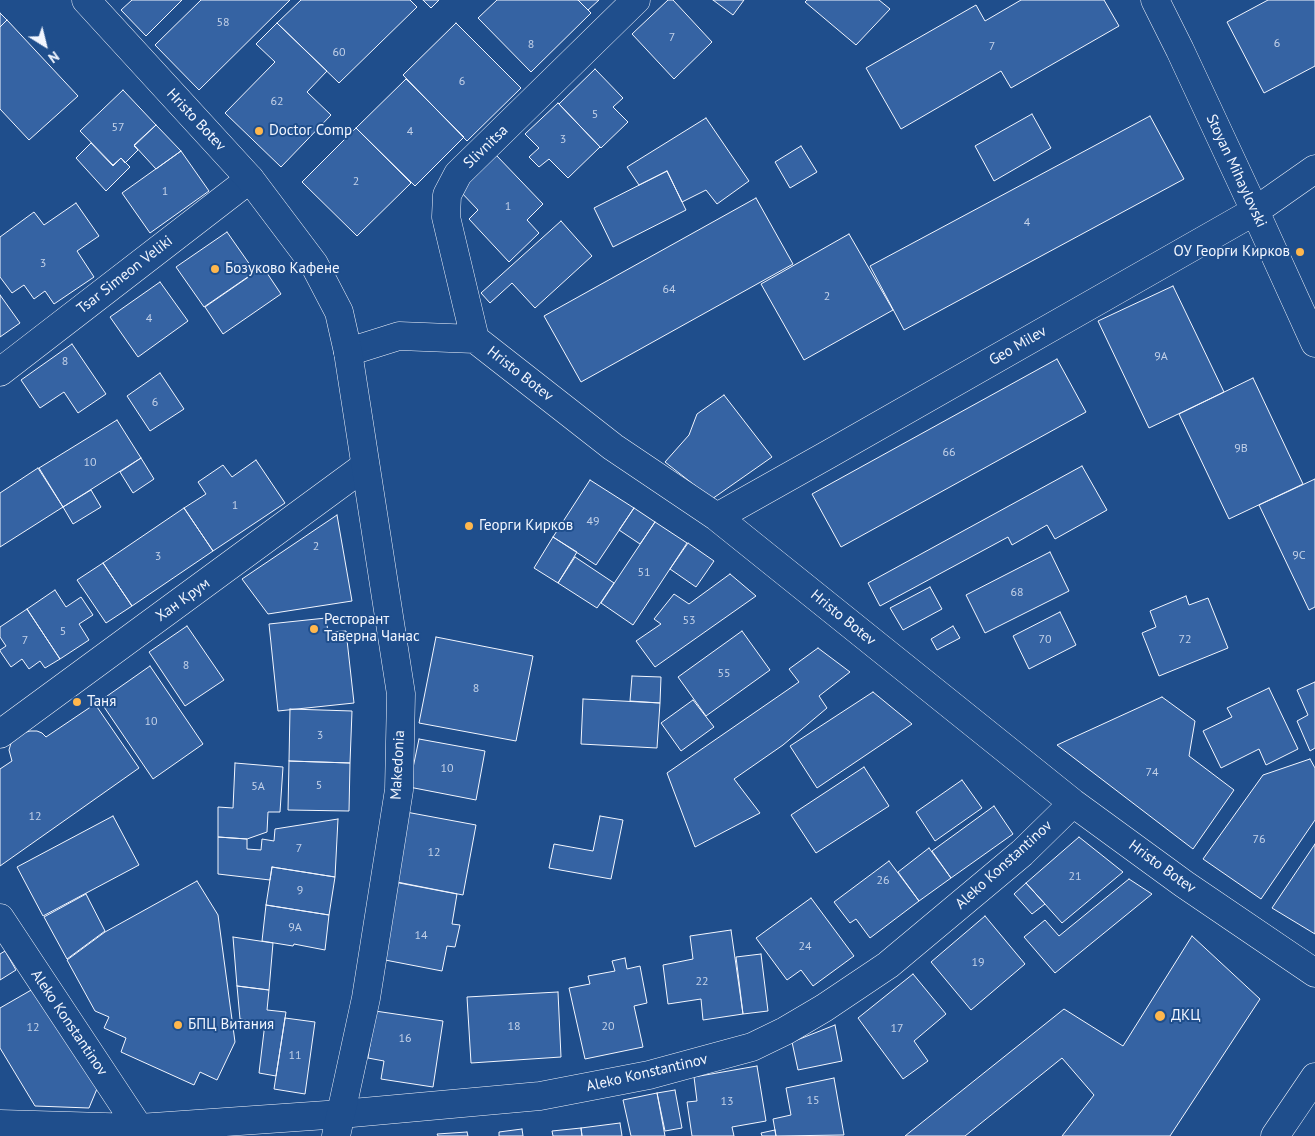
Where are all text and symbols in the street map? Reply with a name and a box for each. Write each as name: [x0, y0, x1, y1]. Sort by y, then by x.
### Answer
house number: 58: [216, 16, 230, 30]
north arrow: [20, 20, 70, 70]
house number: 7: [669, 31, 675, 45]
house number: 6: [1274, 37, 1280, 51]
house number: 8: [528, 38, 534, 52]
house number: 7: [989, 40, 995, 54]
house number: 60: [332, 46, 346, 60]
text: N: [45, 47, 63, 67]
house number: 6: [459, 75, 465, 89]
street label: Hristo Botev: [163, 85, 229, 155]
house number: 62: [270, 95, 284, 109]
house number: 5: [592, 108, 598, 122]
street label: Stoyan Mihaylovski: [1202, 112, 1270, 230]
house number: 57: [111, 121, 125, 135]
place label: Doctor Comp: [269, 122, 352, 140]
street label: Slivnitsa: [460, 122, 512, 172]
marker: Doctor Comp: [253, 125, 265, 137]
house number: 4: [407, 125, 413, 139]
house number: 3: [560, 133, 566, 147]
house number: 2: [353, 175, 359, 189]
house number: 1: [162, 185, 168, 199]
house number: 1: [505, 200, 511, 214]
house number: 4: [1024, 216, 1030, 230]
street label: Tsar Simeon Veliki: [74, 232, 176, 318]
place label: ОУ Георги Кирков: [1174, 243, 1290, 261]
marker: ОУ Георги Кирков: [1294, 246, 1306, 258]
house number: 3: [40, 257, 46, 271]
place label: Бозуково Кафене: [225, 260, 340, 278]
marker: Бозуково Кафене: [209, 263, 221, 275]
house number: 64: [662, 283, 676, 297]
house number: 2: [824, 290, 830, 304]
house number: 4: [146, 312, 152, 326]
street label: Geo Milev: [986, 322, 1050, 370]
street label: Hristo Botev: [483, 343, 557, 405]
house number: 9A: [1154, 350, 1168, 364]
house number: 8: [62, 355, 68, 369]
house number: 6: [152, 396, 158, 410]
house number: 9B: [1234, 442, 1248, 456]
house number: 66: [942, 446, 956, 460]
house number: 10: [83, 456, 97, 470]
house number: 1: [232, 499, 238, 513]
house number: 49: [586, 515, 600, 529]
place label: Георги Кирков: [479, 517, 573, 535]
marker: Георги Кирков: [463, 520, 475, 532]
house number: 2: [313, 540, 319, 554]
house number: 9C: [1292, 549, 1306, 563]
house number: 3: [155, 550, 161, 564]
house number: 51: [637, 566, 651, 580]
street label: Хан Крум: [152, 574, 214, 626]
street label: Hristo Botev: [807, 586, 879, 650]
house number: 68: [1010, 586, 1024, 600]
place label: Ресторант Таверна Чанас: [324, 611, 420, 646]
house number: 53: [682, 614, 696, 628]
marker: Ресторант Таверна Чанас: [308, 623, 320, 635]
house number: 5: [60, 625, 66, 639]
house number: 70: [1038, 633, 1052, 647]
house number: 72: [1178, 633, 1192, 647]
house number: 7: [22, 634, 28, 648]
house number: 8: [183, 659, 189, 673]
house number: 55: [717, 667, 731, 681]
house number: 8: [473, 682, 479, 696]
place label: Таня: [87, 693, 116, 711]
marker: Таня: [71, 696, 83, 708]
house number: 10: [144, 715, 158, 729]
house number: 3: [317, 729, 323, 743]
street label: Makedonia: [387, 730, 409, 800]
house number: 10: [440, 762, 454, 776]
house number: 74: [1145, 766, 1159, 780]
house number: 5: [316, 779, 322, 793]
house number: 5A: [251, 780, 265, 794]
house number: 12: [28, 810, 42, 824]
street label: Aleko Konstantinov: [952, 817, 1056, 913]
house number: 76: [1252, 833, 1266, 847]
street label: Hristo Botev: [1125, 837, 1199, 897]
house number: 7: [296, 842, 302, 856]
house number: 12: [427, 846, 441, 860]
house number: 21: [1068, 870, 1082, 884]
house number: 26: [876, 874, 890, 888]
house number: 9: [297, 884, 303, 898]
house number: 9A: [288, 921, 302, 935]
house number: 14: [414, 929, 428, 943]
house number: 24: [798, 940, 812, 954]
house number: 19: [971, 956, 985, 970]
street label: Aleko Konstantinov: [27, 967, 111, 1079]
house number: 22: [695, 975, 709, 989]
place label: ДКЦ: [1171, 1007, 1200, 1025]
marker: ДКЦ: [1153, 1009, 1167, 1023]
place label: БПЦ Витания: [188, 1016, 274, 1034]
marker: БПЦ Витания: [172, 1019, 184, 1031]
house number: 18: [507, 1020, 521, 1034]
house number: 20: [601, 1020, 615, 1034]
house number: 12: [26, 1021, 40, 1035]
house number: 17: [890, 1022, 904, 1036]
house number: 16: [398, 1032, 412, 1046]
house number: 11: [288, 1049, 302, 1063]
street label: Aleko Konstantinov: [585, 1050, 709, 1096]
house number: 15: [806, 1094, 820, 1108]
house number: 13: [720, 1095, 734, 1109]

